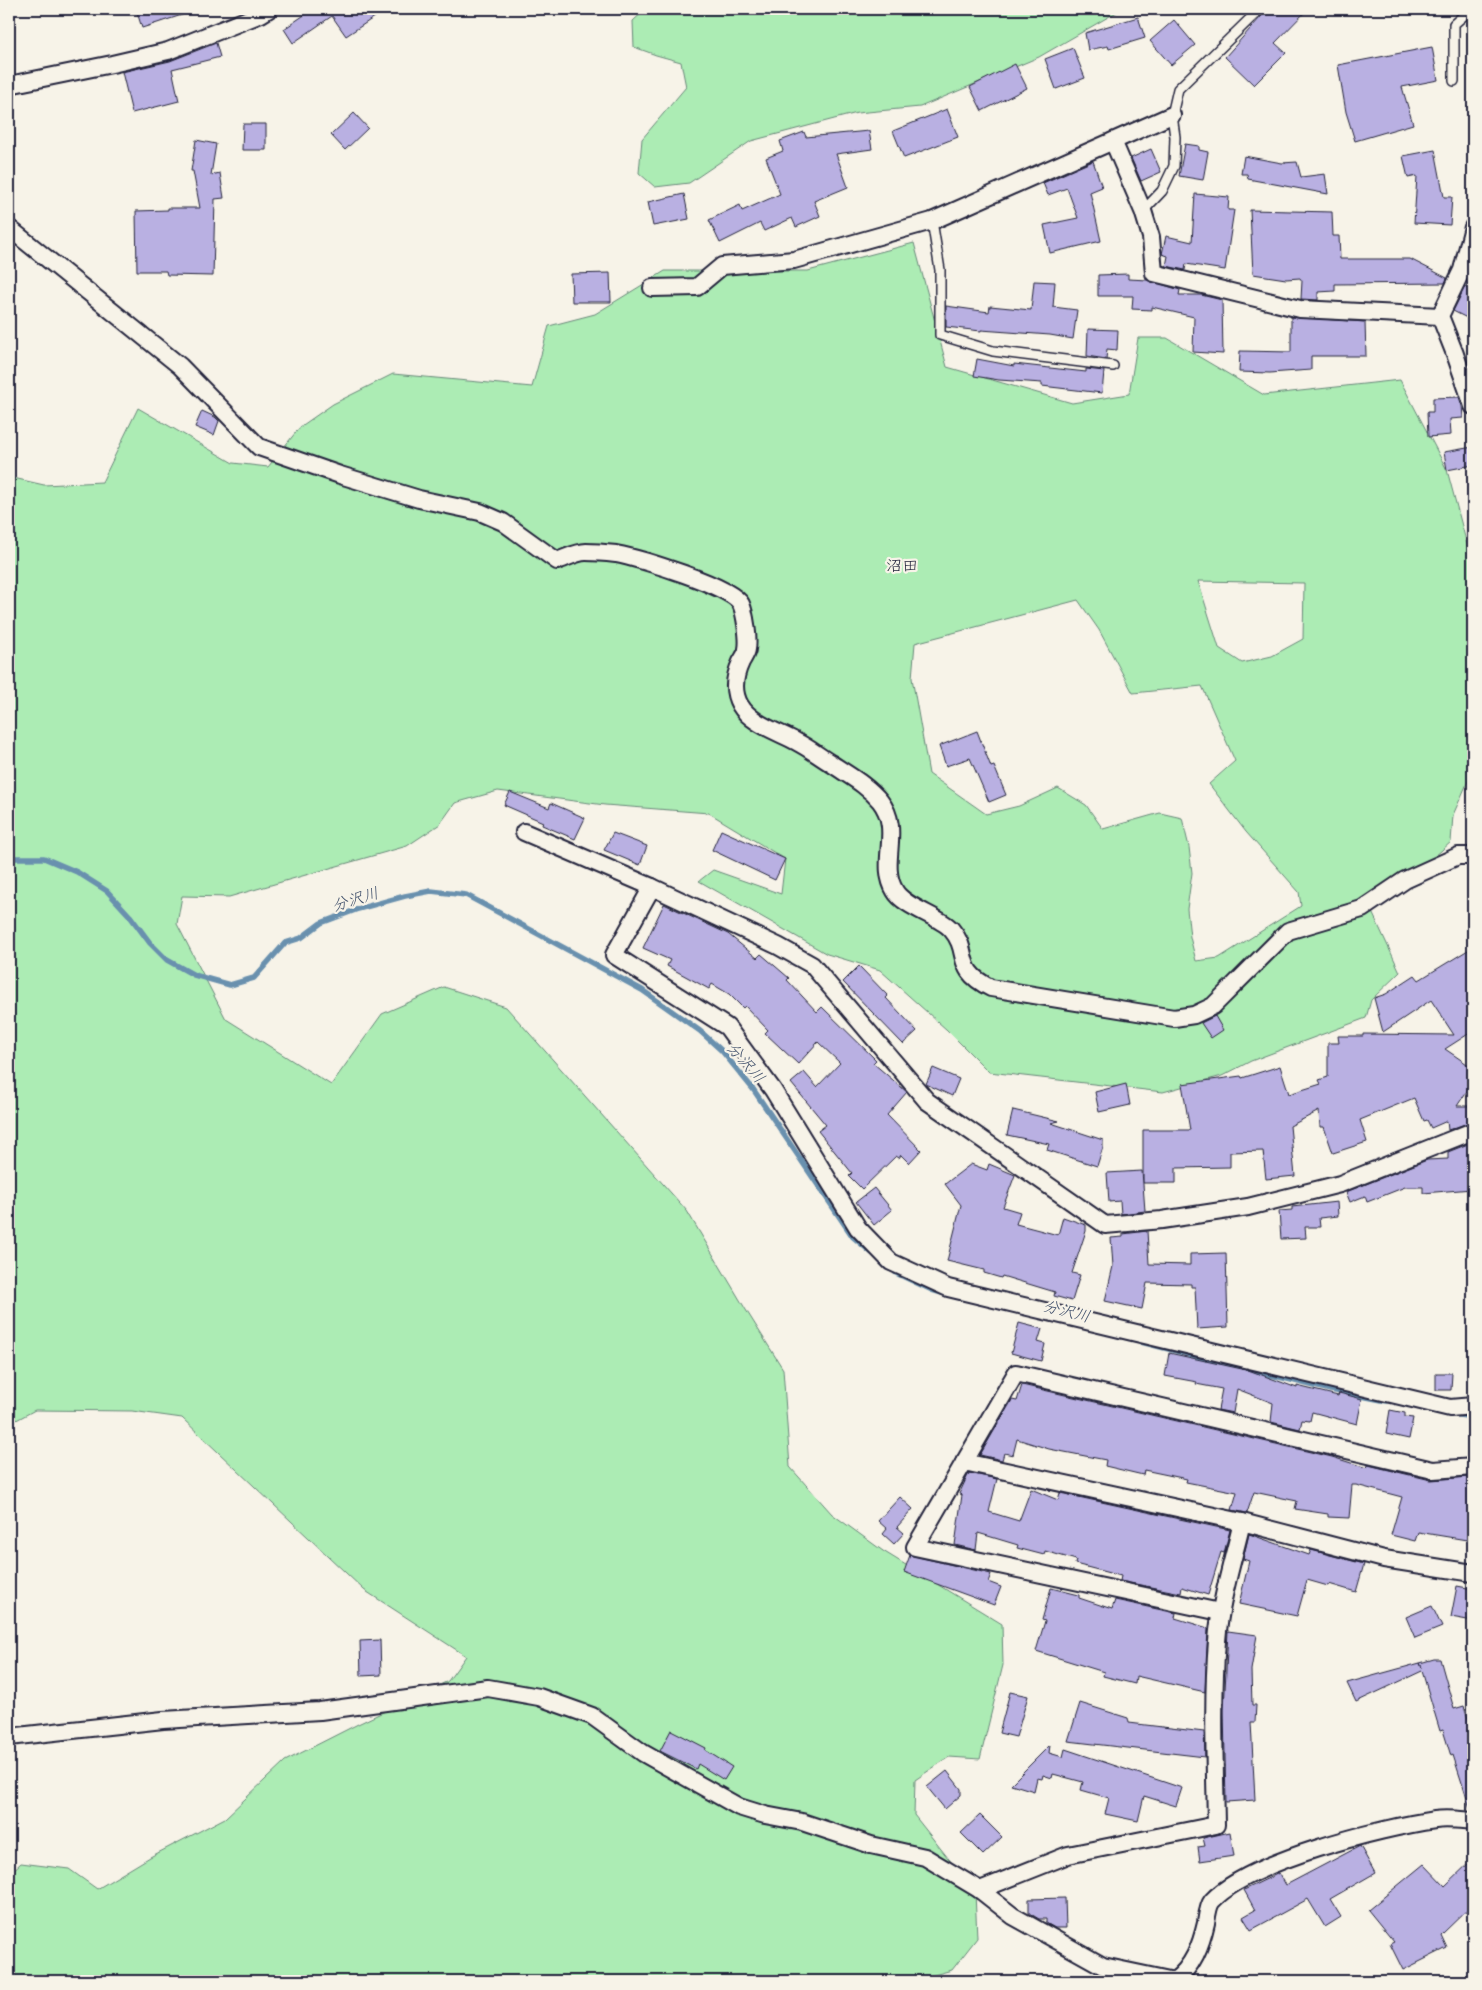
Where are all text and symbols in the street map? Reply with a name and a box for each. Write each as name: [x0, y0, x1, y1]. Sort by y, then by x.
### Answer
district label: 沼田: [886, 554, 918, 575]
water label: 分沢川: [329, 881, 381, 915]
water label: 分沢川: [723, 1037, 771, 1087]
water label: 分沢川: [1041, 1294, 1093, 1326]

